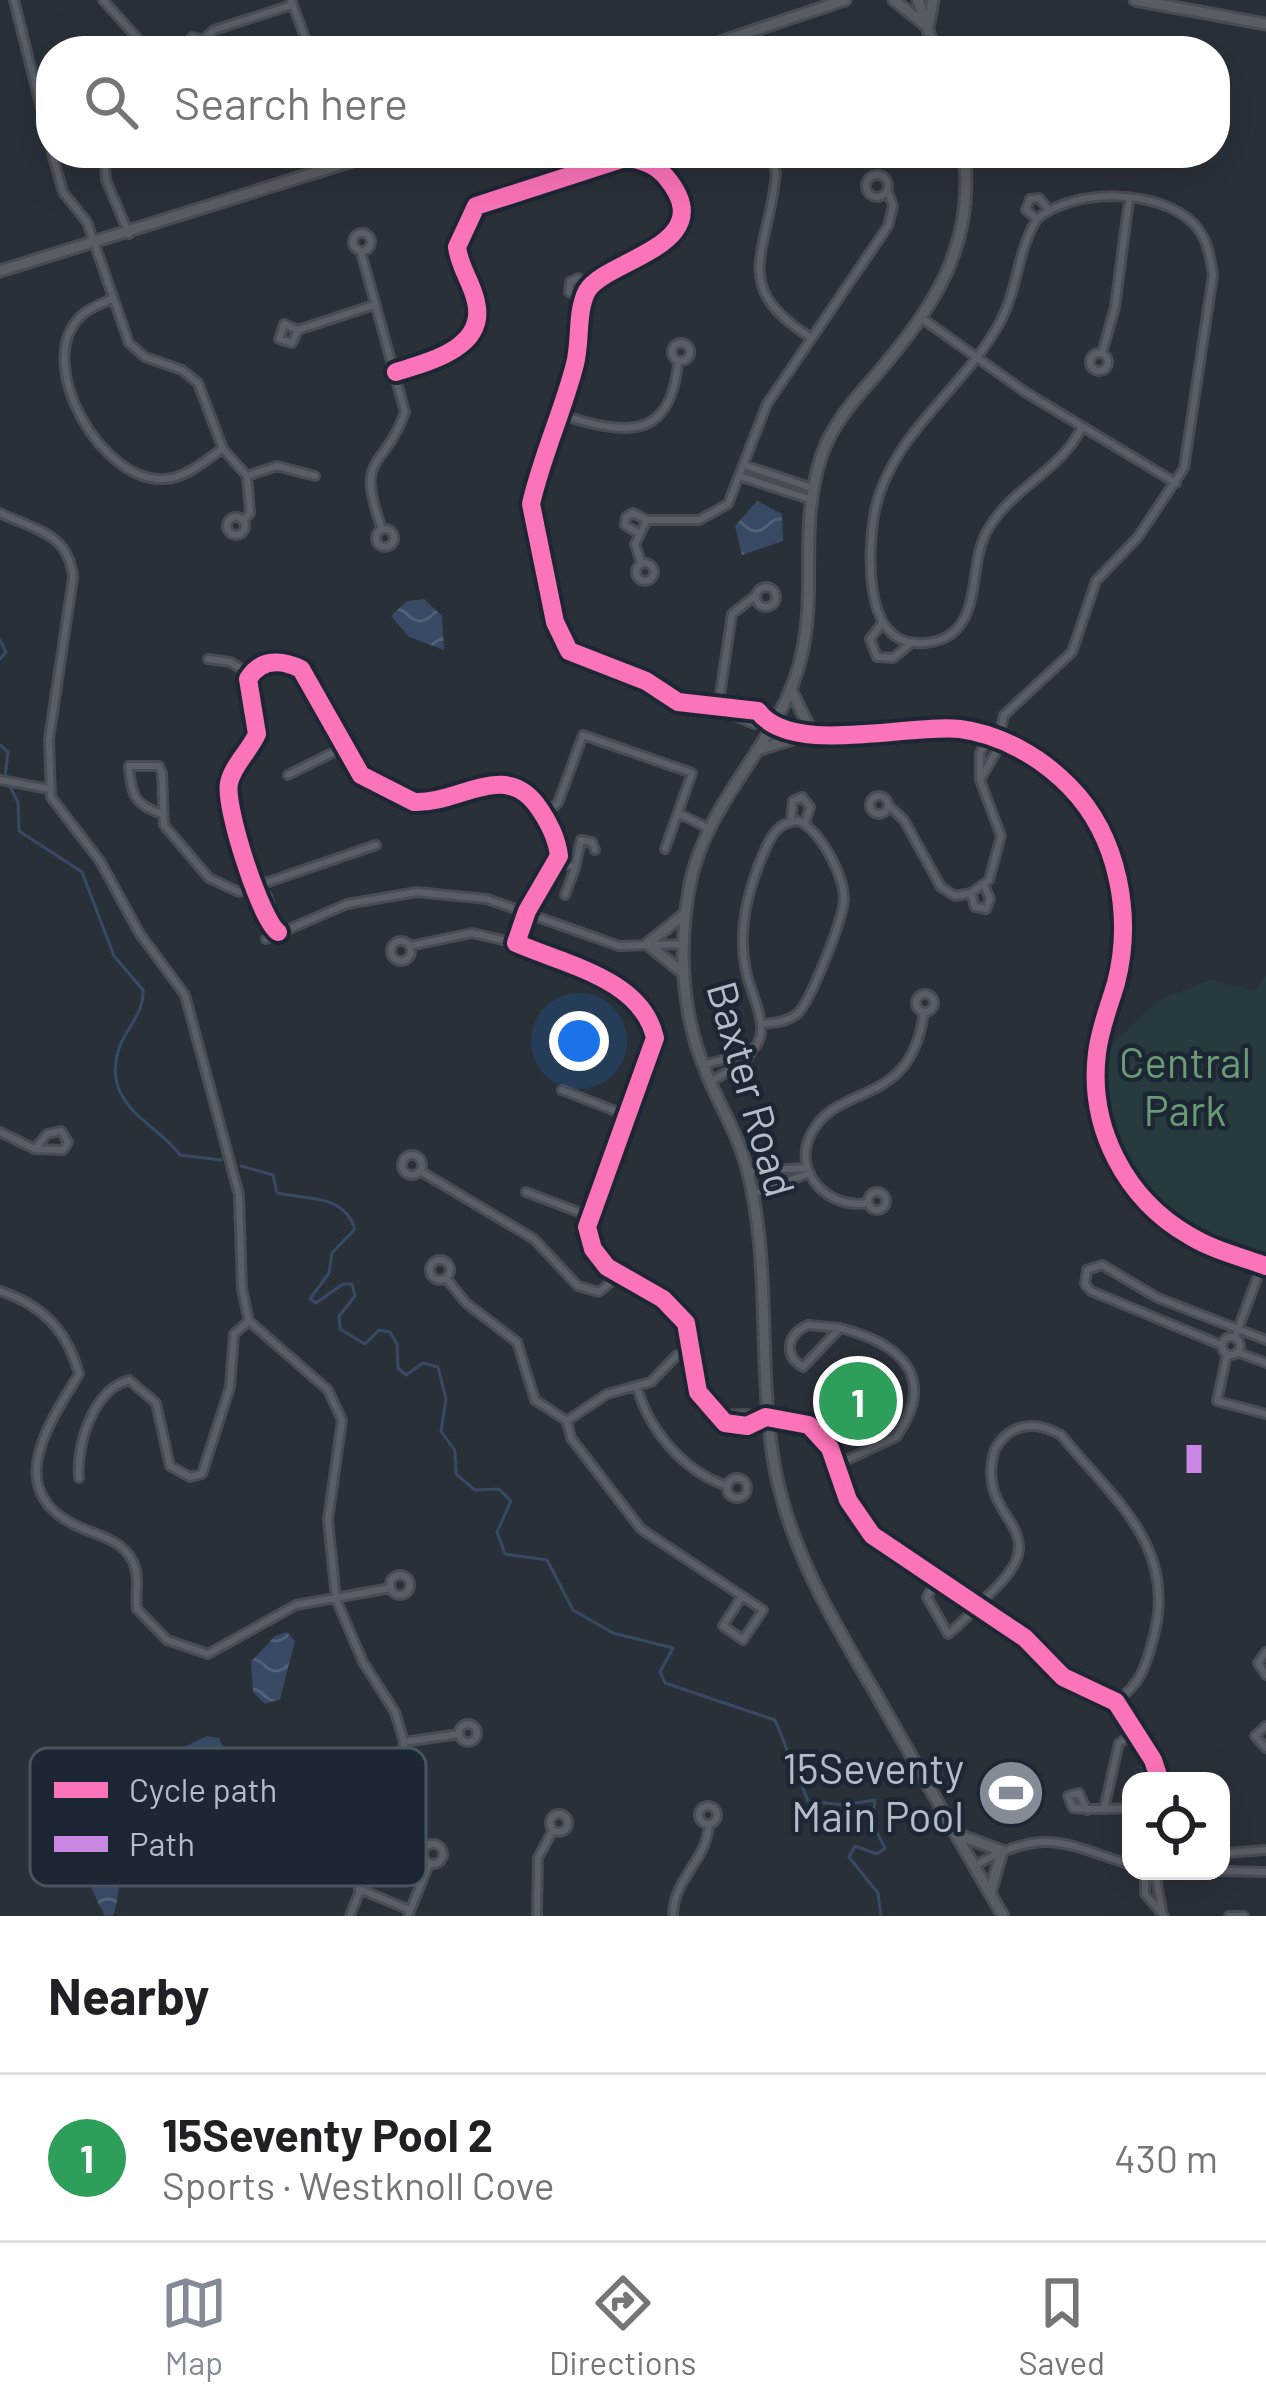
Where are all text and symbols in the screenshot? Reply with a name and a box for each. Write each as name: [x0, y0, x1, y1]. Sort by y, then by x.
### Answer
search box: [36, 36, 1230, 168]
icon: search: [78, 69, 144, 135]
text: Search here: [174, 75, 408, 129]
street label: Baxter Road: [698, 975, 807, 1202]
your location: [549, 1011, 609, 1071]
park label: Central Park: [1119, 1036, 1251, 1134]
pin: 1: [819, 1356, 897, 1446]
place label: 15Seventy Main Pool: [782, 1742, 964, 1840]
legend: [30, 1748, 426, 1886]
sports icon: 15Seventy Main Pool: [976, 1758, 1046, 1828]
text: Cycle path: [129, 1769, 277, 1809]
map controls: [1122, 1772, 1230, 1880]
button: locate: [1122, 1772, 1230, 1880]
text: Path: [129, 1823, 195, 1863]
text: Nearby: [48, 1964, 209, 2025]
text: 15Seventy Pool 2: [162, 2107, 493, 2161]
text: 1: [80, 2134, 94, 2181]
text: 430 m: [1114, 2134, 1218, 2181]
text: Sports · Westknoll Cove: [162, 2161, 555, 2208]
tab: Map: [161, 2270, 227, 2382]
tab: Directions: [549, 2270, 696, 2382]
tab: Saved: [1018, 2270, 1105, 2382]

